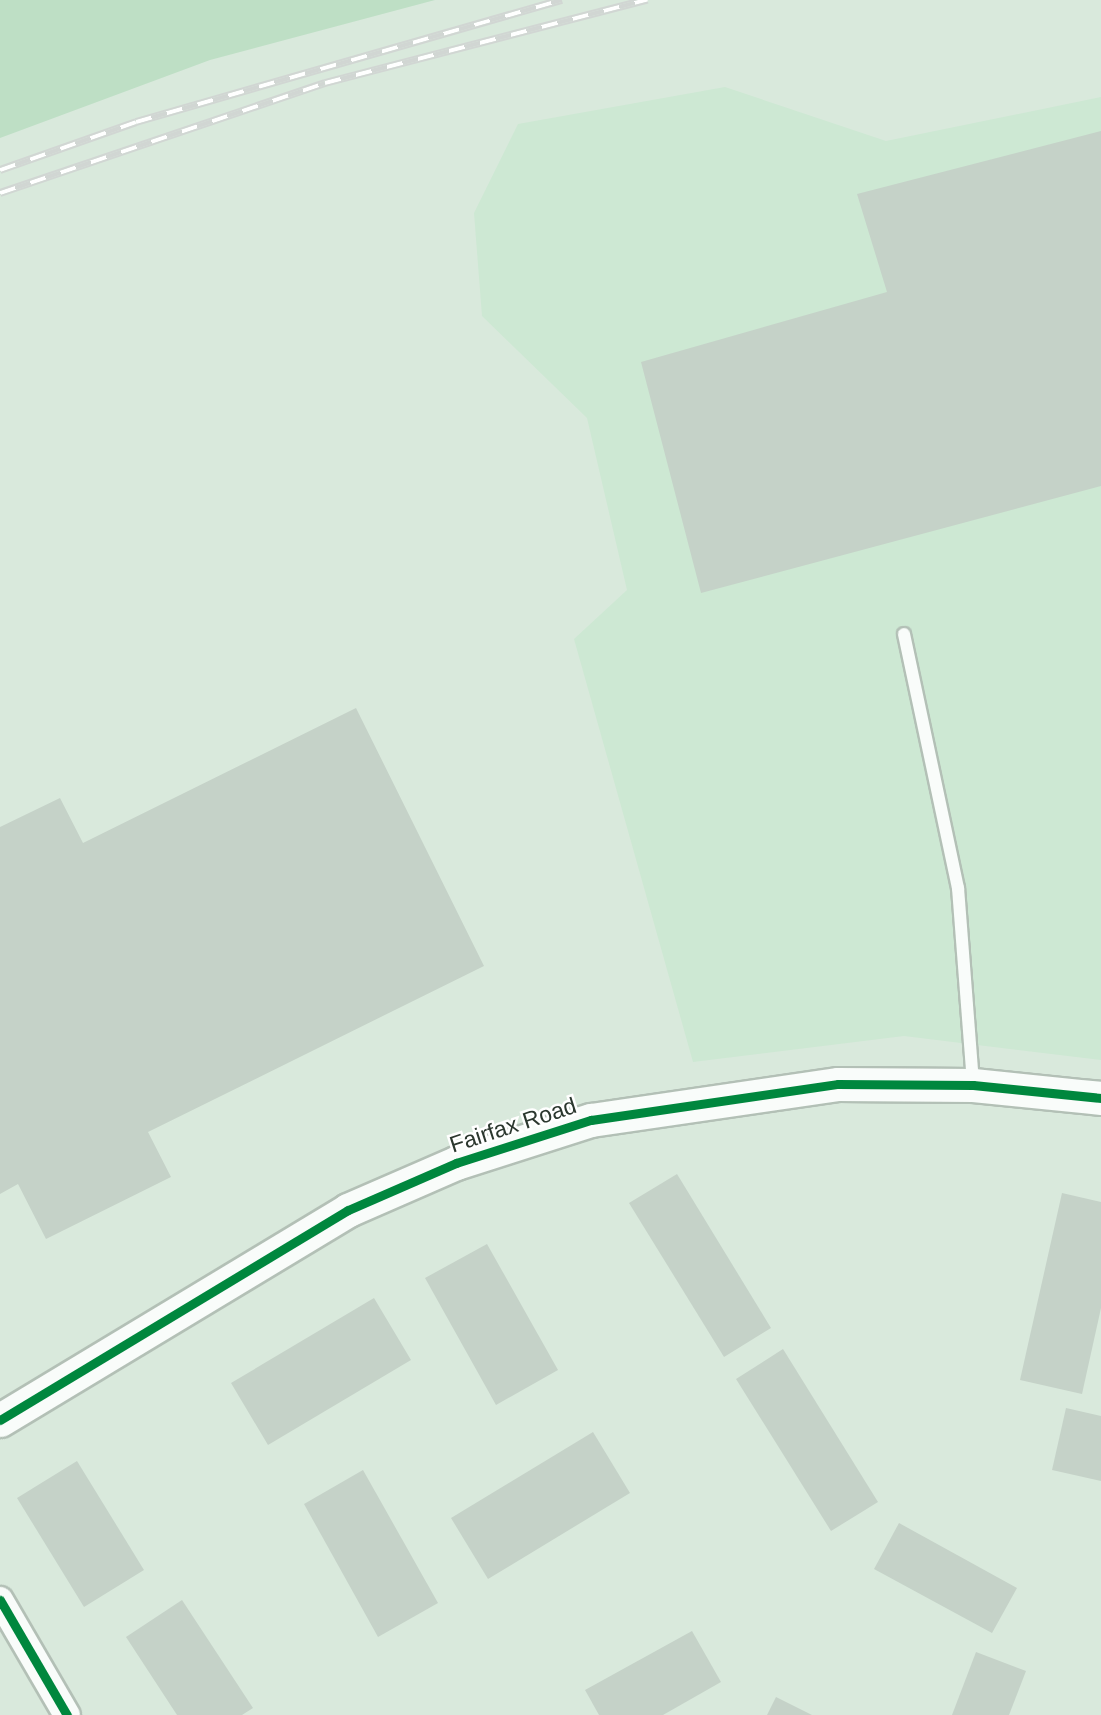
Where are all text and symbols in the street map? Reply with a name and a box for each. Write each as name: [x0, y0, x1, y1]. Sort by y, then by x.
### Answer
street label: Fairfax Road: [446, 1092, 580, 1158]

